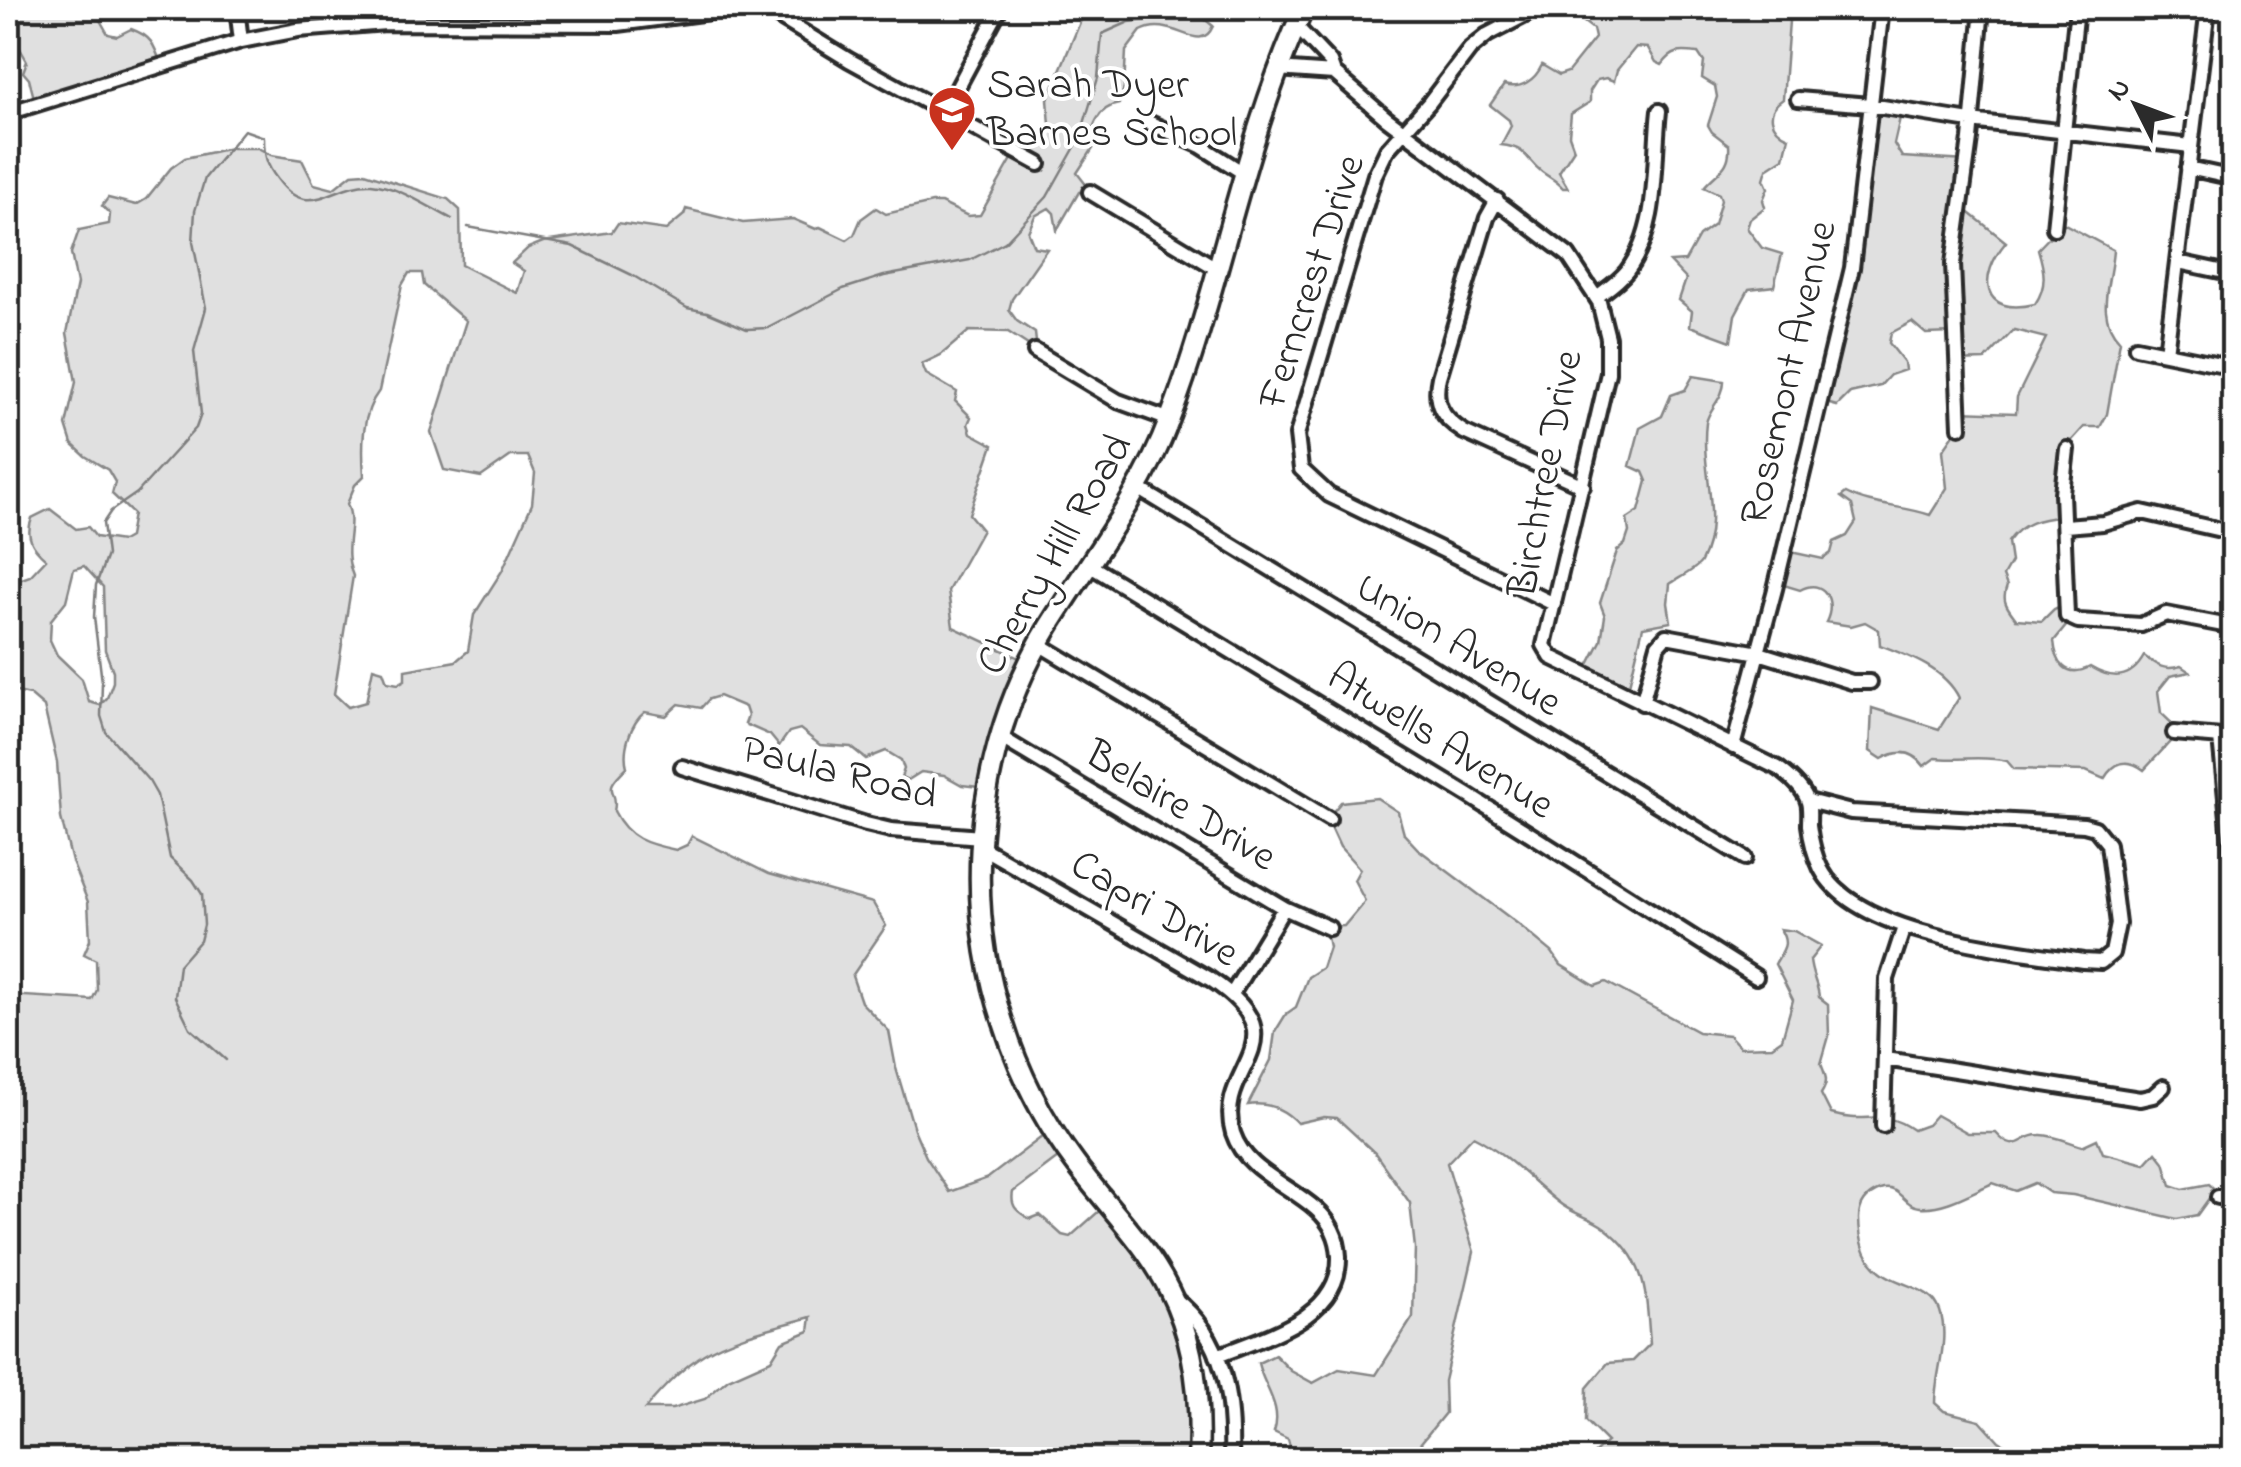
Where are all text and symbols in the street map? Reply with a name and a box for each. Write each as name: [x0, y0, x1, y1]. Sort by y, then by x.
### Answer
north arrow: [2086, 55, 2186, 155]
place label: Sarah Dyer Barnes School: [986, 56, 1237, 165]
text: N: [2098, 70, 2142, 111]
school or university icon: Sarah Dyer Barnes School: [926, 84, 978, 152]
street label: Ferncrest Drive: [1243, 147, 1383, 418]
street label: Rosemont Avenue: [1725, 215, 1855, 531]
street label: Birchtree Drive: [1493, 345, 1601, 604]
street label: Cherry Hill Road: [962, 423, 1150, 687]
street label: Union Avenue: [1343, 558, 1573, 734]
street label: Atwells Avenue: [1314, 648, 1566, 836]
street label: Paula Road: [735, 720, 943, 828]
street label: Belaire Drive: [1072, 725, 1288, 888]
street label: Capri Drive: [1058, 836, 1250, 984]

